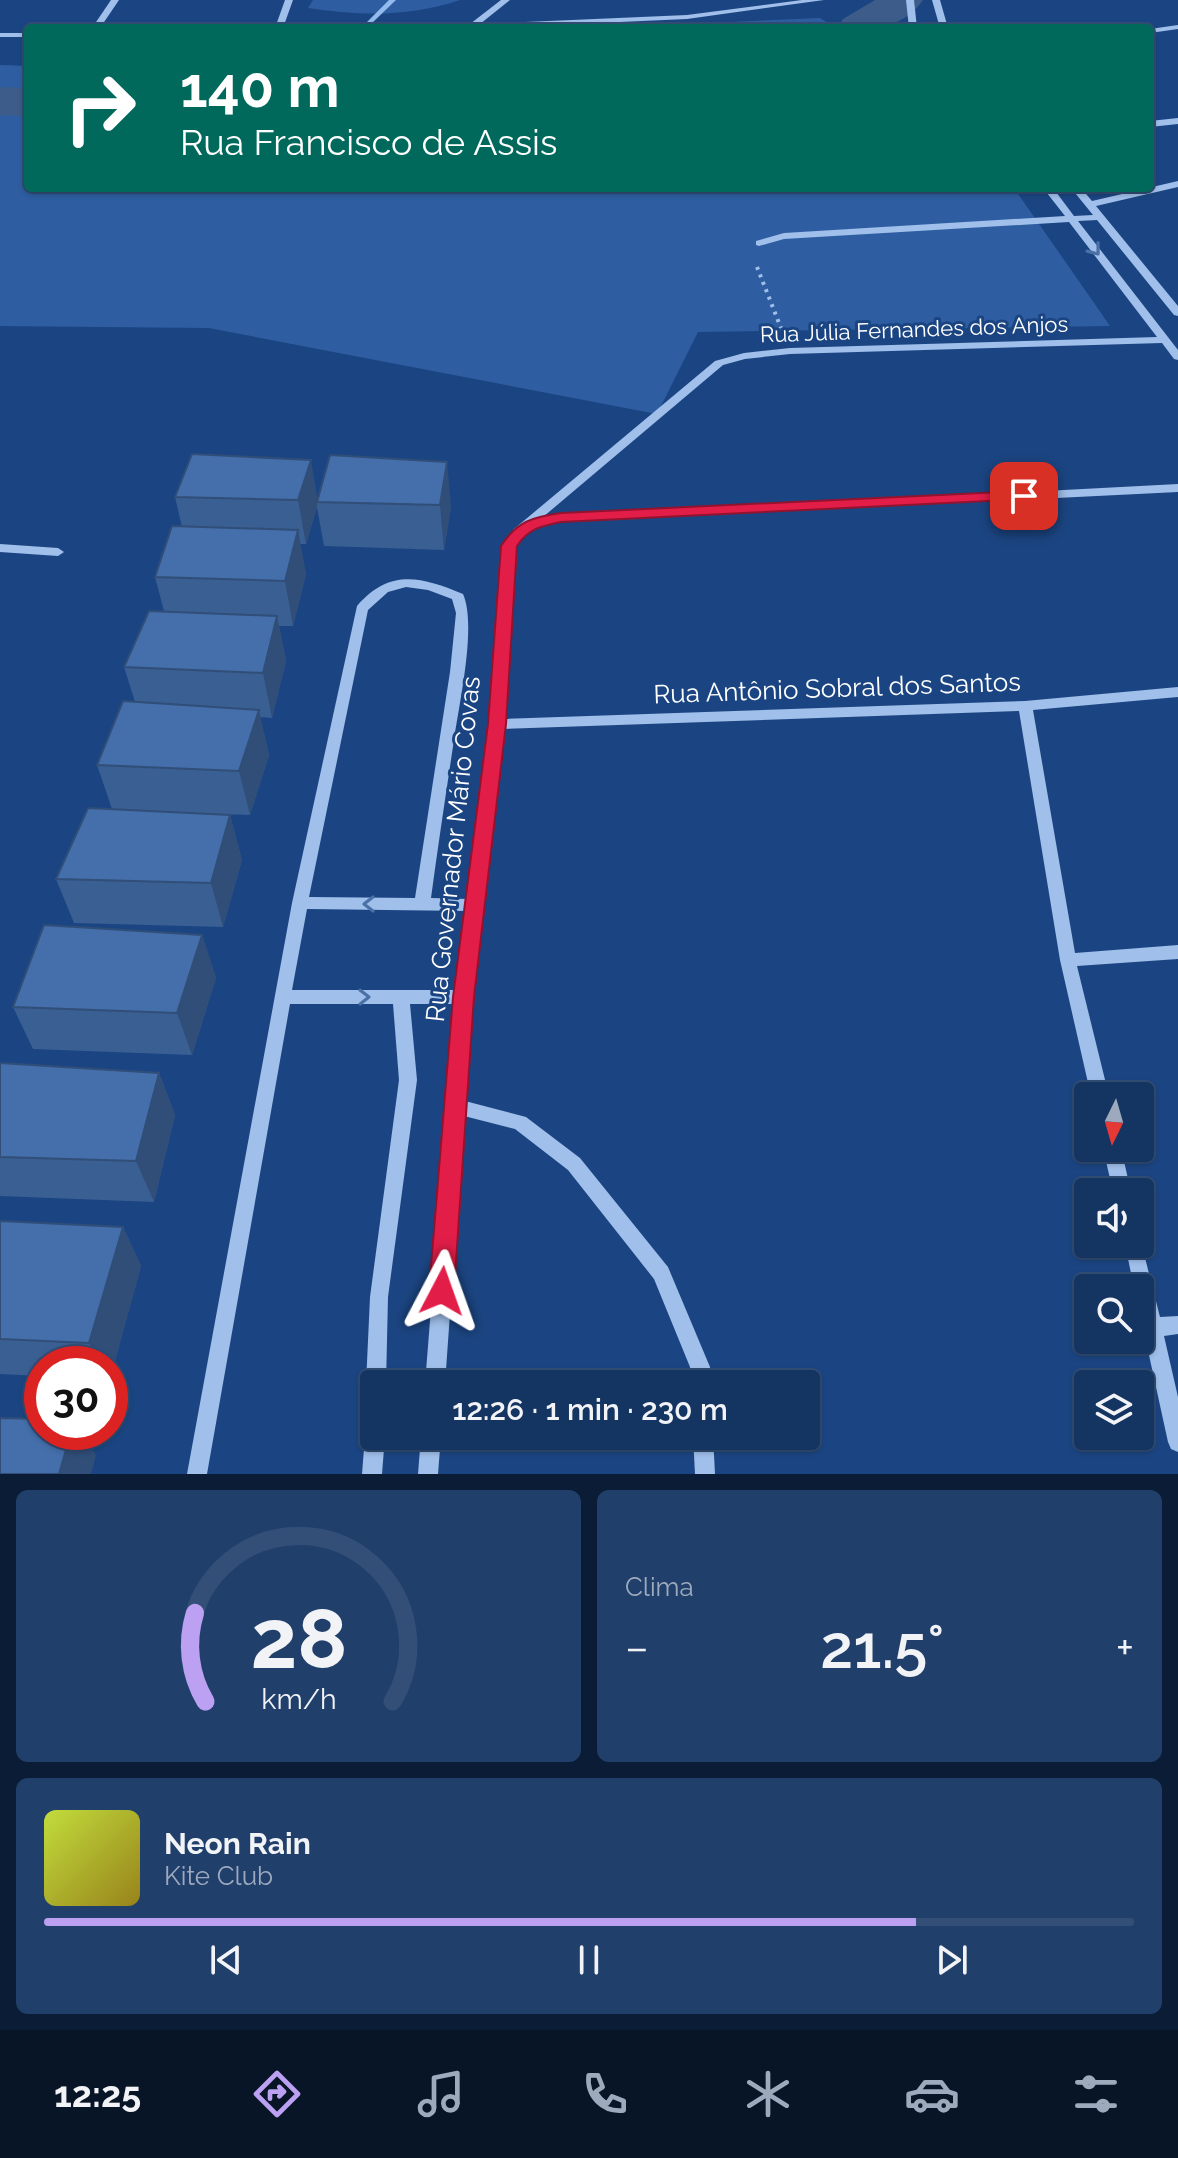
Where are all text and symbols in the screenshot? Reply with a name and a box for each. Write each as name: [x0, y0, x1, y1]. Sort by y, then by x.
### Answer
text: 140 m: [180, 54, 340, 120]
icon: right: [48, 56, 152, 160]
text: Rua Francisco de Assis: [180, 121, 557, 163]
one-way arrow: [1086, 241, 1100, 256]
street label: Rua Júlia Fernandes dos Anjos: [760, 311, 1068, 347]
pin: [990, 462, 1058, 530]
icon: arrive: [1002, 474, 1046, 518]
street label: Rua Antônio Sobral dos Santos: [653, 667, 1021, 709]
street label: Rua Governador Mário Covas: [420, 675, 486, 1023]
one-way arrow: [362, 895, 375, 913]
one-way arrow: [358, 988, 371, 1005]
north arrow: [1074, 1082, 1154, 1162]
map controls: [1074, 1082, 1154, 1450]
button: sound: [1074, 1178, 1154, 1258]
position arrow: [400, 1249, 484, 1333]
button: search: [1074, 1274, 1154, 1354]
speed limit sign: 30: [24, 1346, 128, 1450]
button: layers: [1074, 1370, 1154, 1450]
text: 12:26 · 1 min · 230 m: [452, 1392, 728, 1427]
text: Clima: [625, 1572, 694, 1602]
text: 28: [250, 1590, 347, 1687]
text: 21.5°: [820, 1612, 944, 1682]
text: −: [625, 1622, 649, 1673]
text: +: [1116, 1622, 1134, 1673]
text: km/h: [261, 1682, 336, 1716]
text: Neon Rain: [164, 1826, 311, 1861]
text: Kite Club: [164, 1861, 273, 1891]
icon: previous: [204, 1938, 248, 1982]
icon: pause: [567, 1938, 611, 1982]
icon: next: [930, 1938, 974, 1982]
icon: directions: [249, 2066, 305, 2122]
icon: music: [413, 2066, 469, 2122]
icon: phone: [577, 2066, 633, 2122]
icon: climate: [740, 2066, 796, 2122]
icon: car: [904, 2066, 960, 2122]
icon: filters: [1068, 2066, 1124, 2122]
text: 12:25: [54, 2073, 141, 2115]

